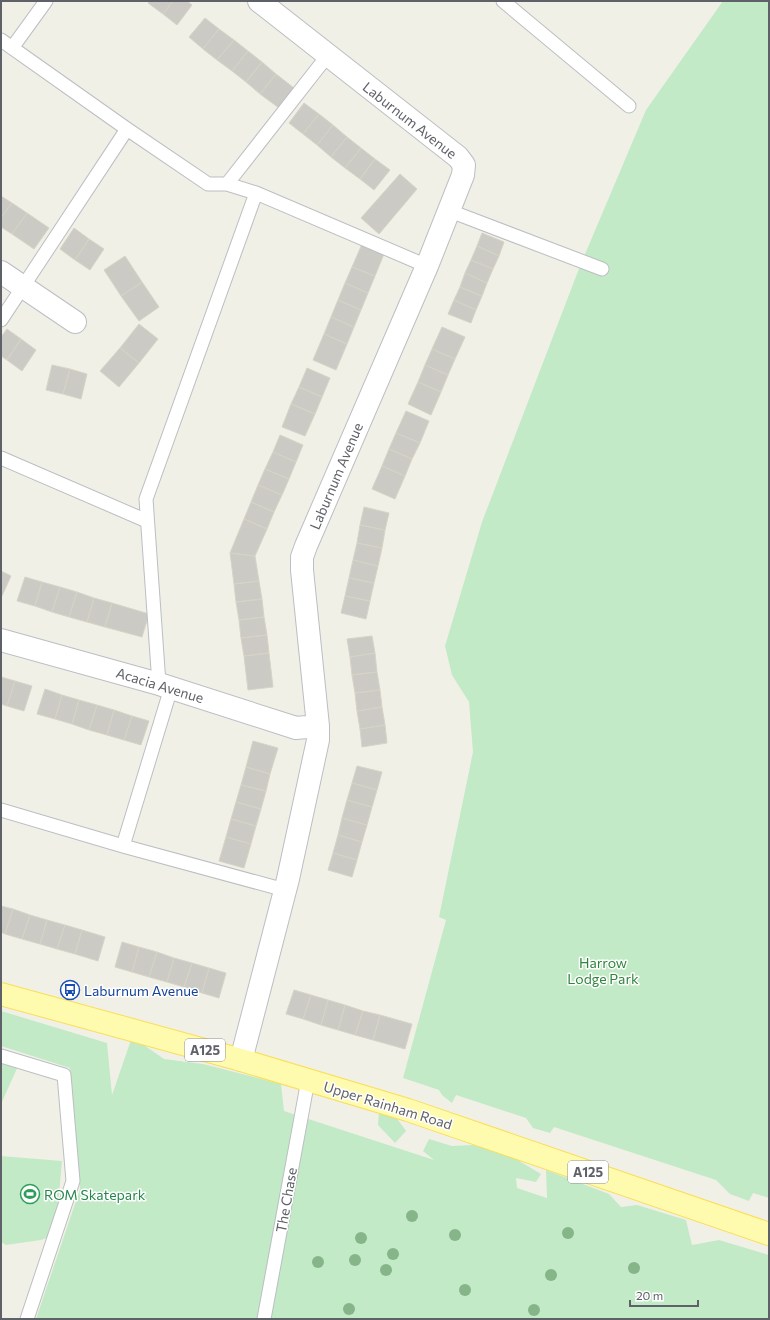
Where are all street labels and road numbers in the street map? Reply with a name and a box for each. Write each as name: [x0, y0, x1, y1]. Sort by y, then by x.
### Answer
street label: Laburnum Avenue: [360, 78, 460, 162]
street label: Laburnum Avenue: [306, 420, 366, 532]
street label: Acacia Avenue: [114, 664, 206, 706]
road number: A125: [185, 1039, 225, 1061]
street label: Upper Rainham Road: [322, 1077, 454, 1133]
road number: A125: [568, 1161, 608, 1183]
street label: The Chase: [272, 1166, 300, 1234]

